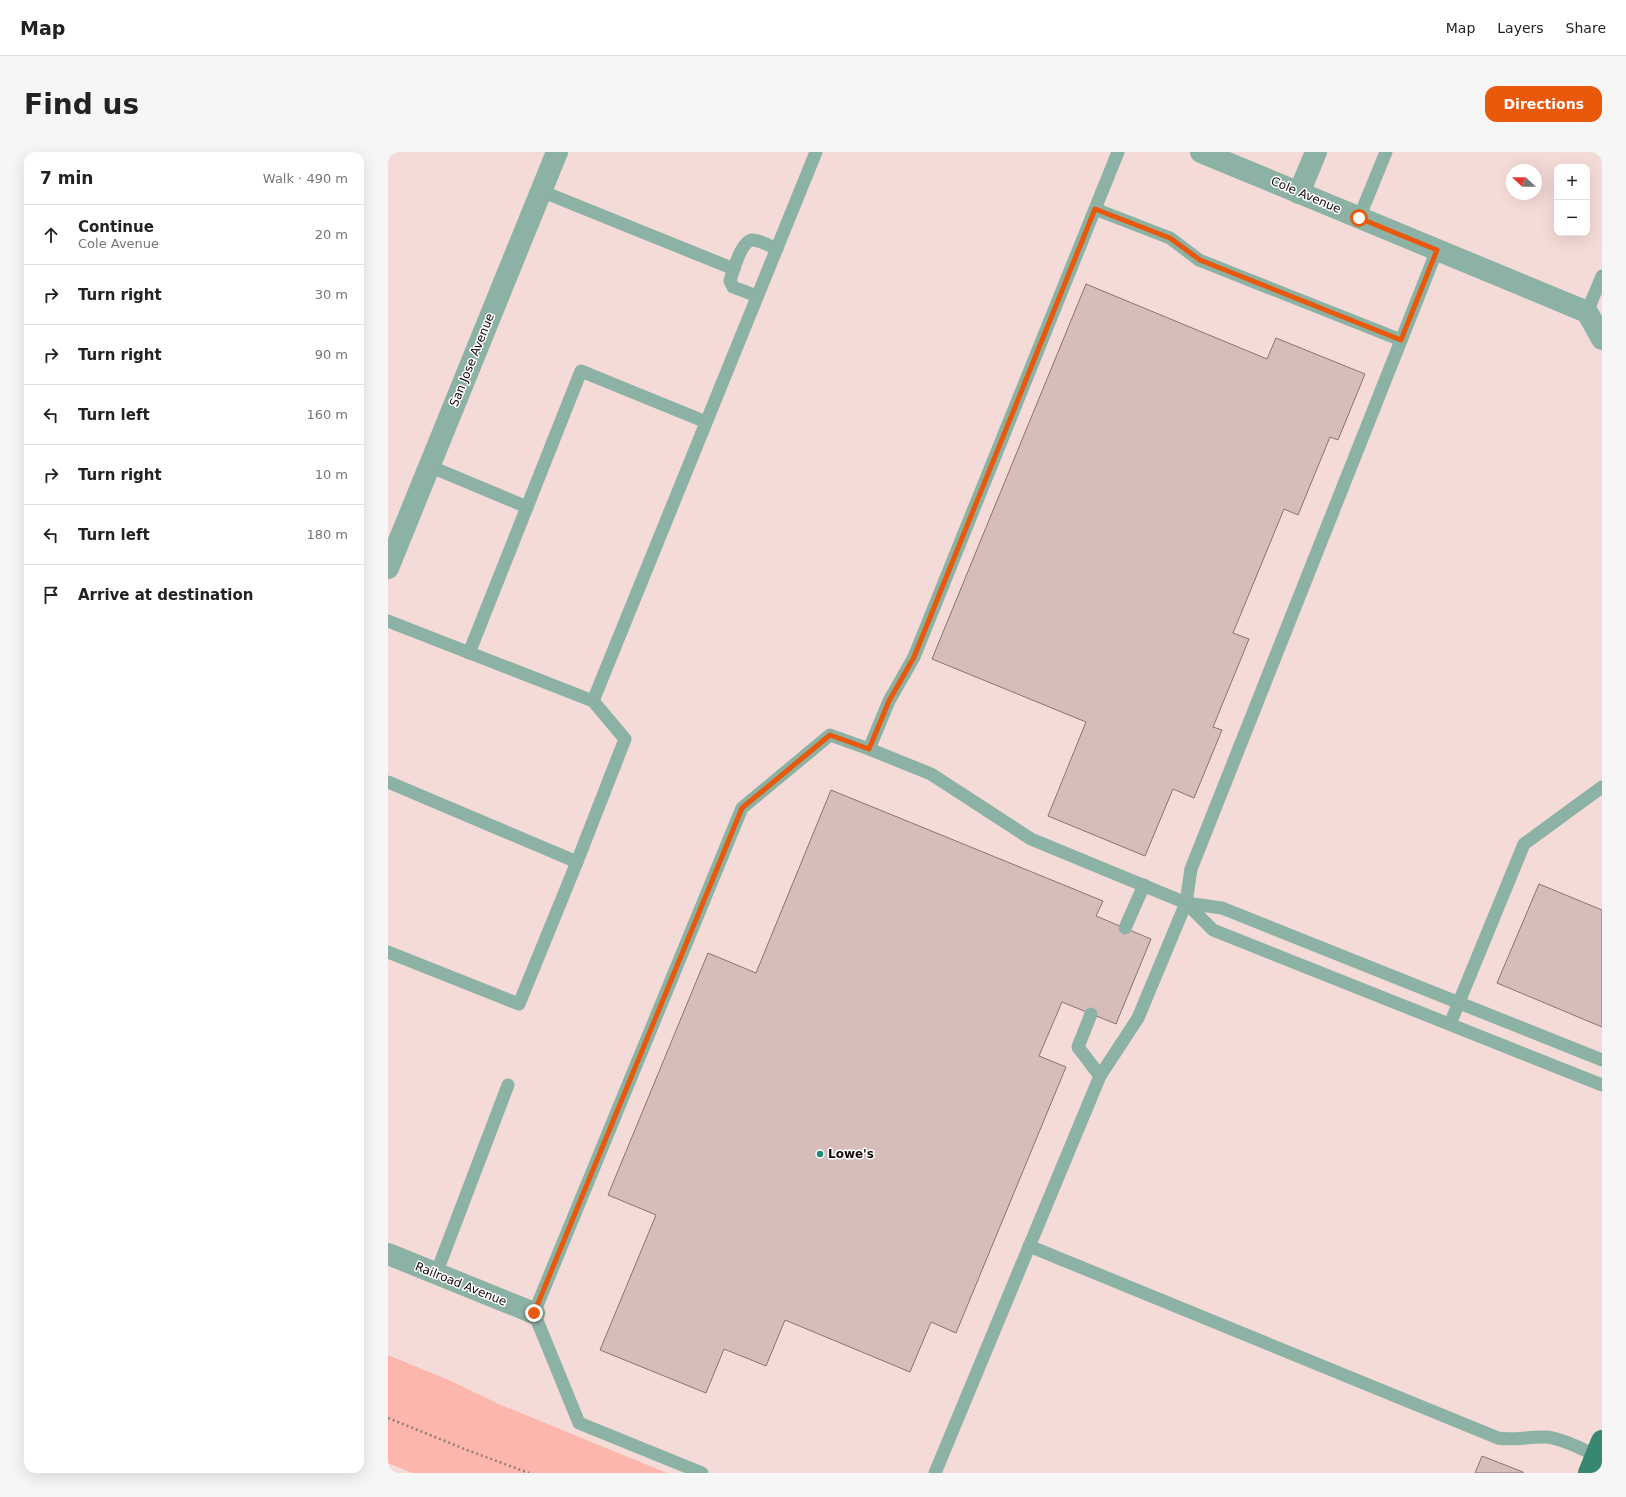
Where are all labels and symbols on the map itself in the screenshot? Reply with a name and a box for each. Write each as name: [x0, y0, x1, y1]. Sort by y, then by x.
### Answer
north arrow: [1506, 164, 1542, 200]
street label: Cole Avenue: [1269, 174, 1343, 216]
route start: [1350, 209, 1368, 227]
street label: San Jose Avenue: [447, 311, 497, 409]
place label: Lowe's: [828, 1147, 874, 1161]
marker: Lowe's: [815, 1149, 825, 1159]
street label: Railroad Avenue: [413, 1259, 509, 1309]
route end: [525, 1304, 543, 1322]

